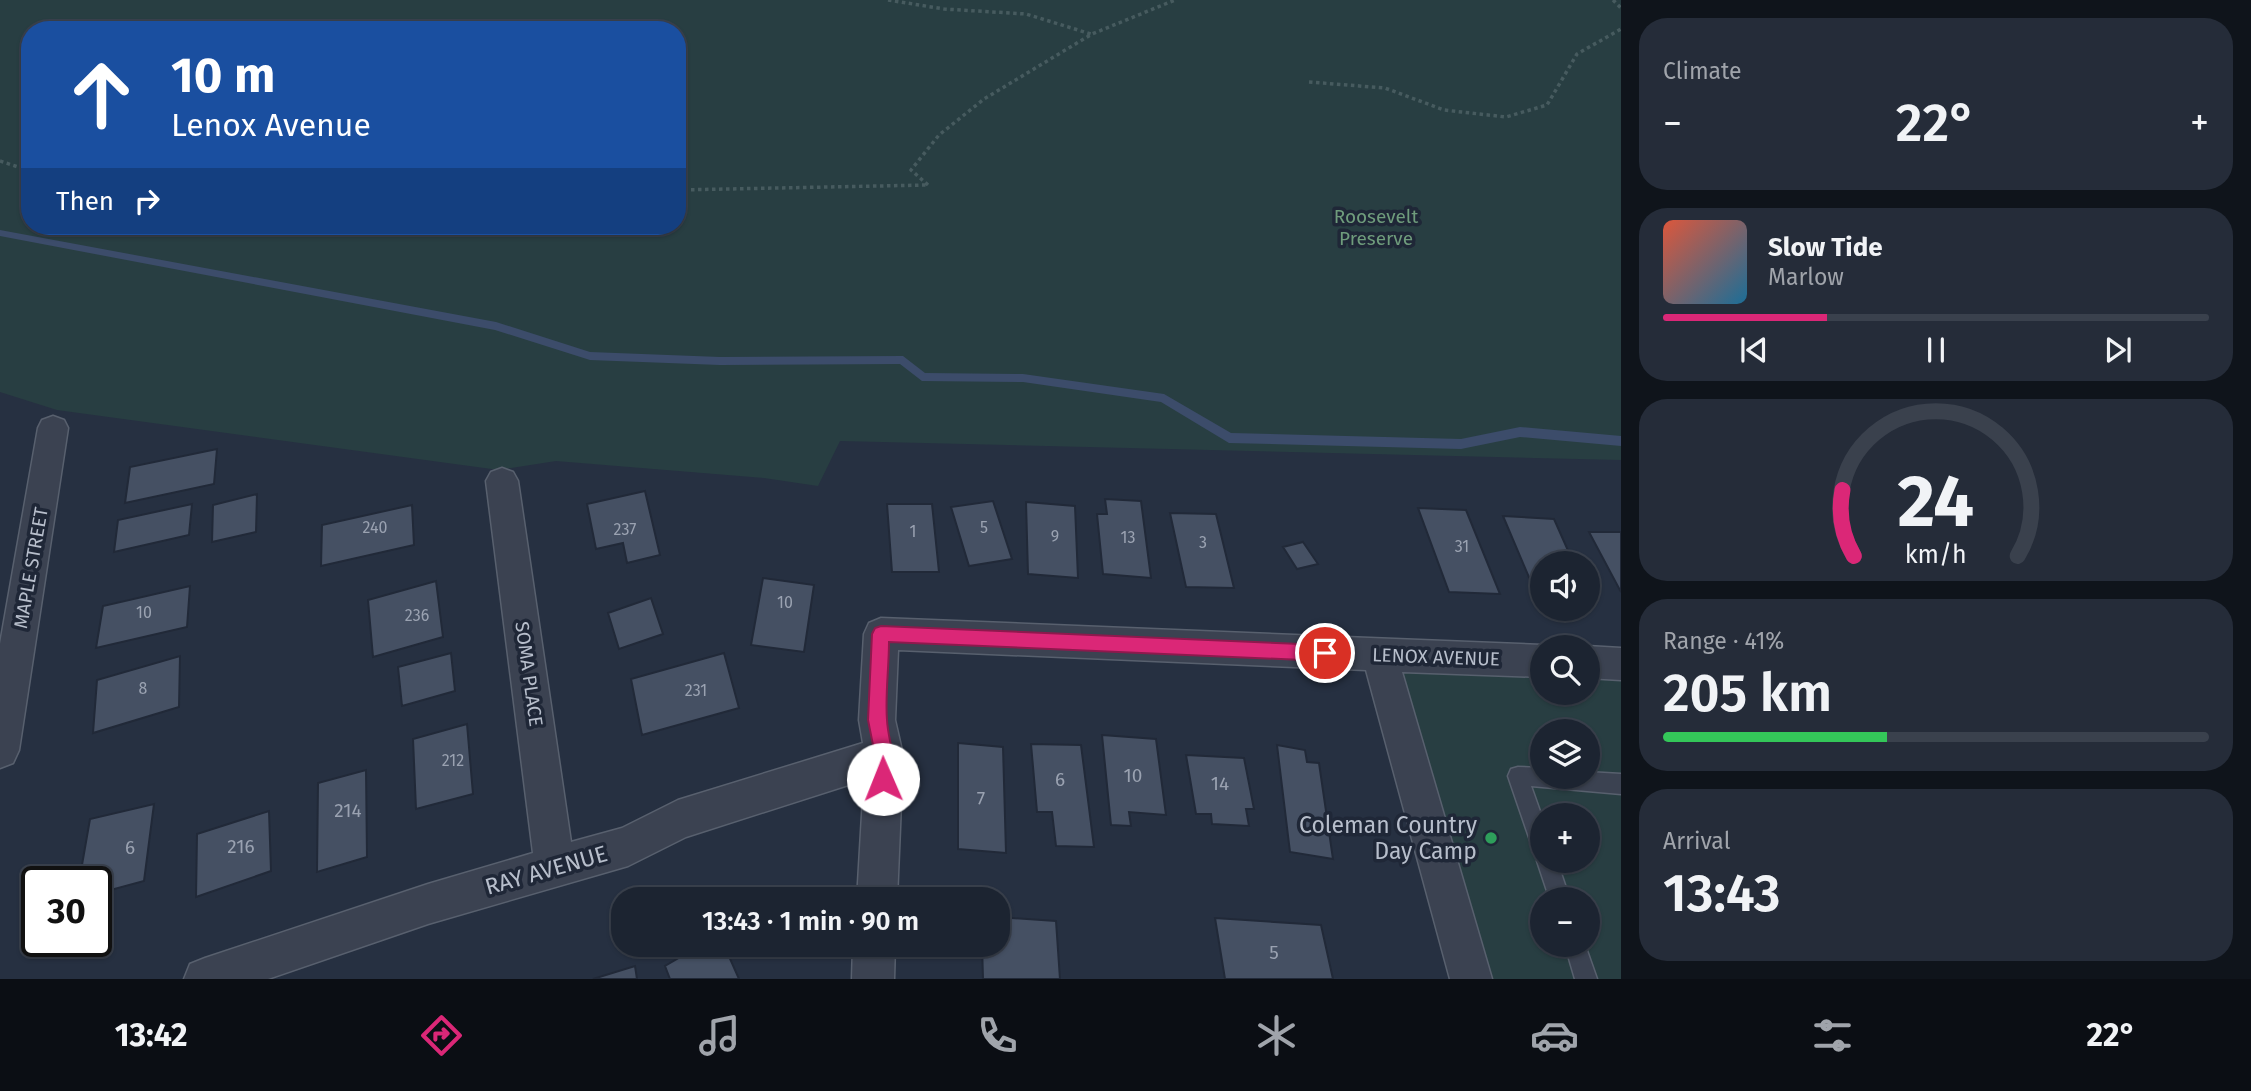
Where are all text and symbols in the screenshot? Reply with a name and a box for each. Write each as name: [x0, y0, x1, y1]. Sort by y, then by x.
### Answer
text: 10 m: [171, 46, 275, 105]
icon: ahead: [56, 49, 147, 140]
text: Climate: [1663, 57, 1742, 85]
text: 22°: [1896, 92, 1976, 155]
text: −: [1663, 100, 1682, 146]
text: +: [2190, 100, 2209, 146]
text: Lenox Avenue: [171, 106, 371, 144]
icon: right: [128, 182, 166, 220]
text: Then: [56, 186, 114, 217]
park label: Roosevelt Preserve: [1334, 205, 1418, 250]
text: Slow Tide: [1768, 232, 1883, 263]
text: Marlow: [1768, 263, 1844, 291]
icon: previous: [1735, 331, 1773, 369]
icon: pause: [1917, 331, 1955, 369]
icon: next: [2099, 331, 2137, 369]
text: 24: [1898, 458, 1974, 545]
street label: MAPLE STREET: [9, 505, 53, 630]
house number: 240: [363, 518, 388, 537]
house number: 5: [980, 518, 988, 537]
house number: 237: [614, 520, 636, 539]
house number: 1: [910, 522, 916, 541]
house number: 9: [1051, 527, 1059, 546]
house number: 13: [1121, 528, 1135, 547]
house number: 3: [1199, 533, 1207, 552]
house number: 31: [1455, 537, 1469, 556]
text: km/h: [1905, 539, 1967, 569]
map controls: [1530, 551, 1600, 957]
button: sound: [1530, 551, 1600, 621]
house number: 10: [777, 593, 793, 612]
house number: 10: [136, 603, 152, 622]
house number: 236: [405, 606, 429, 625]
street label: SOMA PLACE: [510, 620, 548, 728]
pin: [1295, 623, 1355, 683]
text: Range · 41%: [1663, 627, 1784, 655]
icon: arrive: [1306, 634, 1344, 672]
button: search: [1530, 635, 1600, 705]
street label: LENOX AVENUE: [1372, 643, 1500, 671]
text: 205 km: [1663, 662, 1832, 725]
house number: 8: [139, 679, 148, 698]
house number: 231: [685, 681, 707, 700]
button: layers: [1530, 719, 1600, 789]
position arrow: [846, 742, 920, 816]
house number: 212: [442, 751, 464, 770]
house number: 10: [1124, 764, 1142, 787]
house number: 6: [1055, 768, 1065, 791]
house number: 14: [1211, 772, 1229, 795]
house number: 7: [977, 787, 985, 810]
house number: 214: [334, 799, 362, 822]
button: +: [1530, 803, 1600, 873]
place label: Coleman Country Day Camp: [1299, 811, 1478, 865]
text: Arrival: [1663, 827, 1730, 855]
marker: Coleman Country Day Camp: [1483, 830, 1499, 846]
house number: 216: [227, 835, 255, 858]
house number: 6: [125, 836, 135, 859]
street label: RAY AVENUE: [482, 839, 610, 901]
text: 13:43: [1663, 862, 1781, 925]
speed limit sign: 30: [21, 866, 112, 957]
button: −: [1530, 887, 1600, 957]
text: 13:43 · 1 min · 90 m: [702, 906, 919, 937]
house number: 5: [1269, 941, 1279, 964]
icon: directions: [417, 1011, 466, 1060]
icon: music: [695, 1011, 744, 1060]
icon: phone: [973, 1011, 1022, 1060]
icon: climate: [1252, 1011, 1301, 1060]
icon: car: [1530, 1011, 1579, 1060]
icon: filters: [1808, 1011, 1857, 1060]
text: 13:42: [115, 1016, 188, 1054]
text: 22°: [2086, 1016, 2136, 1054]

